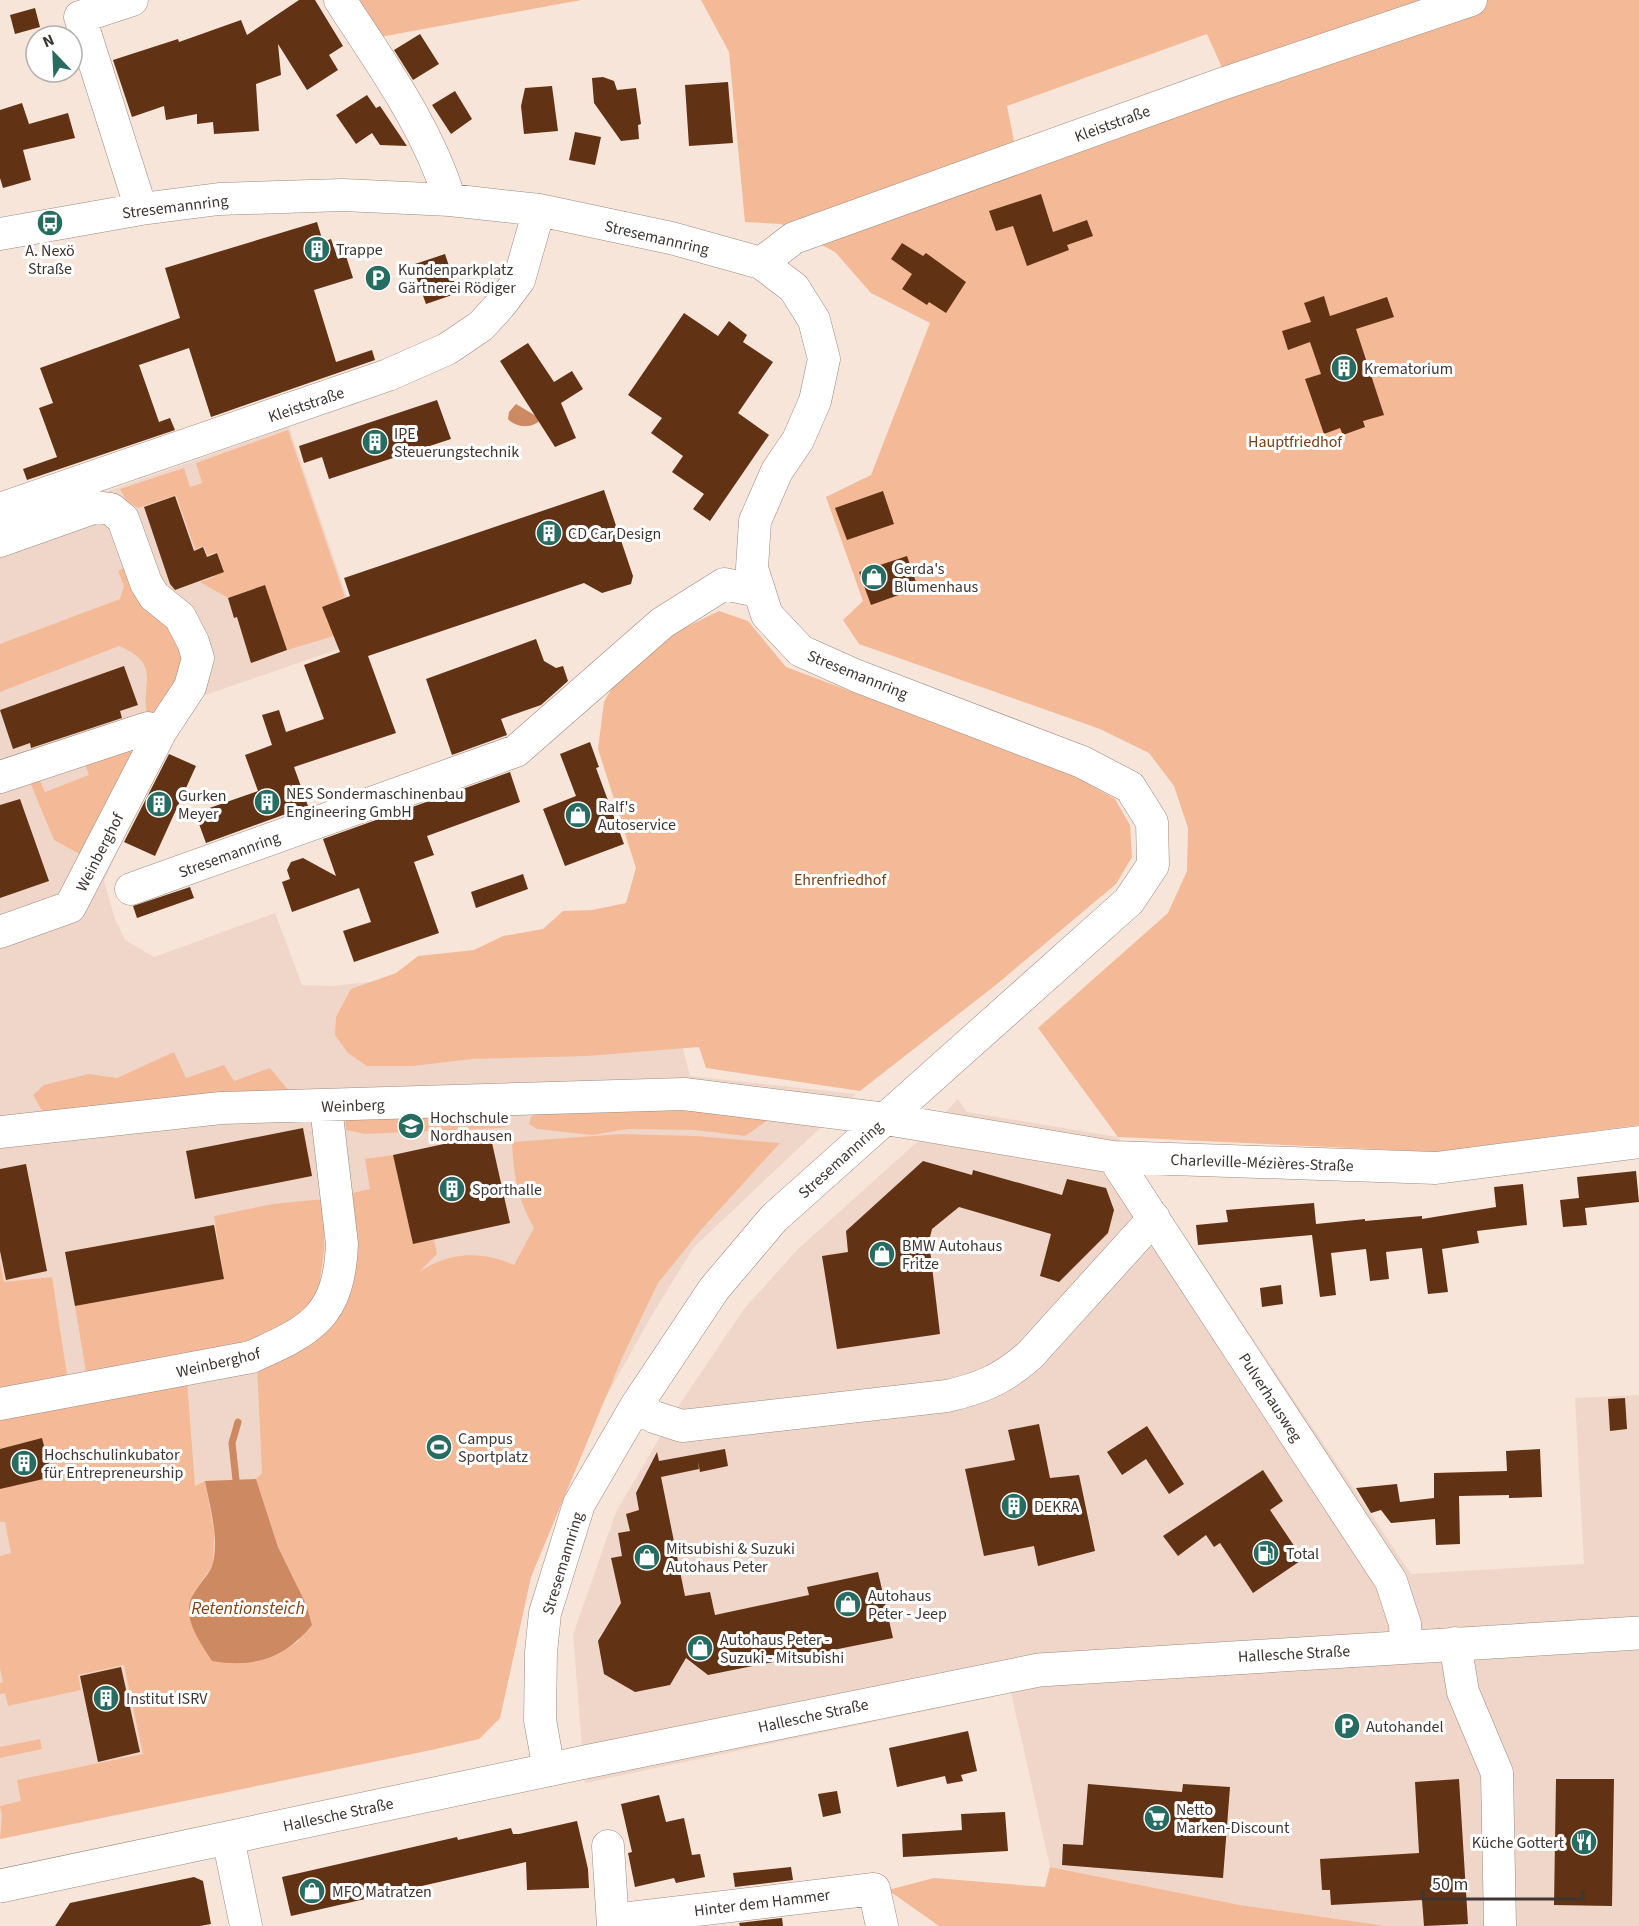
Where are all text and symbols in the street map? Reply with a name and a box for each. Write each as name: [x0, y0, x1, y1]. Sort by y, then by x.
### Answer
north arrow: [24, 24, 84, 84]
text: N: [39, 29, 58, 53]
street label: Kleiststraße: [1071, 100, 1153, 148]
street label: Stresemannring: [121, 190, 229, 224]
bus stop icon: A. Nexö Straße: [35, 208, 65, 238]
street label: Stresemannring: [602, 215, 711, 261]
building icon: Trappe: [302, 234, 332, 264]
place label: Trappe: [336, 239, 383, 261]
place label: A. Nexö Straße: [25, 240, 75, 280]
place label: Kundenparkplatz Gärtnerei Rödiger: [398, 259, 516, 299]
parking icon: Kundenparkplatz Gärtnerei Rödiger: [363, 263, 393, 293]
building icon: Krematorium: [1329, 353, 1359, 383]
place label: Krematorium: [1364, 358, 1453, 380]
street label: Kleiststraße: [265, 382, 347, 428]
place label: IPE Steuerungstechnik: [394, 423, 519, 463]
building icon: IPE Steuerungstechnik: [360, 427, 390, 457]
park label: Hauptfriedhof: [1248, 431, 1343, 453]
building icon: CD Car Design: [534, 518, 564, 548]
place label: CD Car Design: [568, 523, 661, 545]
place label: Gerda's Blumenhaus: [894, 558, 979, 598]
shop icon: Gerda's Blumenhaus: [859, 562, 889, 592]
street label: Stresemannring: [804, 645, 911, 705]
place label: NES Sondermaschinenbau Engineering GmbH: [286, 783, 464, 823]
place label: Gurken Meyer: [178, 785, 226, 825]
building icon: NES Sondermaschinenbau Engineering GmbH: [252, 787, 282, 817]
building icon: Gurken Meyer: [144, 789, 174, 819]
place label: Ralf's Autoservice: [598, 796, 676, 836]
shop icon: Ralf's Autoservice: [563, 800, 593, 830]
street label: Weinberghof: [71, 808, 130, 896]
street label: Stresemannring: [175, 826, 283, 884]
park label: Ehrenfriedhof: [794, 869, 887, 891]
street label: Weinberg: [321, 1094, 385, 1118]
place label: Hochschule Nordhausen: [430, 1107, 512, 1147]
school or university icon: Hochschule Nordhausen: [396, 1111, 426, 1141]
street label: Stresemannring: [794, 1116, 888, 1204]
street label: Charleville-Mézières-Straße: [1170, 1149, 1354, 1177]
building icon: Sporthalle: [437, 1174, 467, 1204]
place label: Sporthalle: [472, 1179, 542, 1201]
place label: BMW Autohaus Fritze: [902, 1235, 1002, 1275]
shop icon: BMW Autohaus Fritze: [867, 1239, 897, 1269]
street label: Weinberghof: [174, 1342, 264, 1383]
street label: Pulverhausweg: [1233, 1349, 1307, 1446]
place label: Campus Sportplatz: [458, 1428, 528, 1468]
sports icon: Campus Sportplatz: [424, 1432, 454, 1462]
place label: Hochschulinkubator für Entrepreneurship: [44, 1444, 183, 1484]
building icon: Hochschulinkubator für Entrepreneurship: [9, 1448, 39, 1478]
building icon: DEKRA: [999, 1491, 1029, 1521]
place label: DEKRA: [1034, 1496, 1080, 1518]
street label: Stresemannring: [537, 1509, 589, 1618]
place label: Mitsubishi & Suzuki Autohaus Peter: [666, 1538, 795, 1578]
fuel station icon: Total: [1251, 1538, 1281, 1568]
shop icon: Mitsubishi & Suzuki Autohaus Peter: [632, 1542, 662, 1572]
place label: Total: [1286, 1543, 1319, 1565]
place label: Autohaus Peter - Jeep: [868, 1585, 947, 1625]
shop icon: Autohaus Peter - Jeep: [833, 1589, 863, 1619]
water label: Retentionsteich: [191, 1596, 305, 1621]
place label: Autohaus Peter - Suzuki - Mitsubishi: [720, 1629, 844, 1669]
shop icon: Autohaus Peter - Suzuki - Mitsubishi: [685, 1633, 715, 1663]
street label: Hallesche Straße: [1237, 1640, 1351, 1668]
building icon: Institut ISRV: [91, 1683, 121, 1713]
place label: Institut ISRV: [126, 1688, 208, 1710]
street label: Hallesche Straße: [756, 1694, 871, 1738]
parking icon: Autohandel: [1332, 1711, 1362, 1741]
place label: Autohandel: [1366, 1716, 1444, 1738]
street label: Hallesche Straße: [281, 1793, 396, 1837]
place label: Netto Marken-Discount: [1176, 1799, 1290, 1839]
supermarket icon: Netto Marken-Discount: [1142, 1803, 1172, 1833]
restaurant icon: Küche Gottert: [1569, 1827, 1599, 1857]
place label: Küche Gottert: [1472, 1832, 1565, 1854]
scale bar: [1423, 1863, 1584, 1901]
text: 50 m: [1432, 1872, 1468, 1897]
shop icon: MFO Matratzen: [297, 1876, 327, 1906]
place label: MFO Matratzen: [332, 1881, 432, 1903]
street label: Hinter dem Hammer: [693, 1884, 832, 1922]

